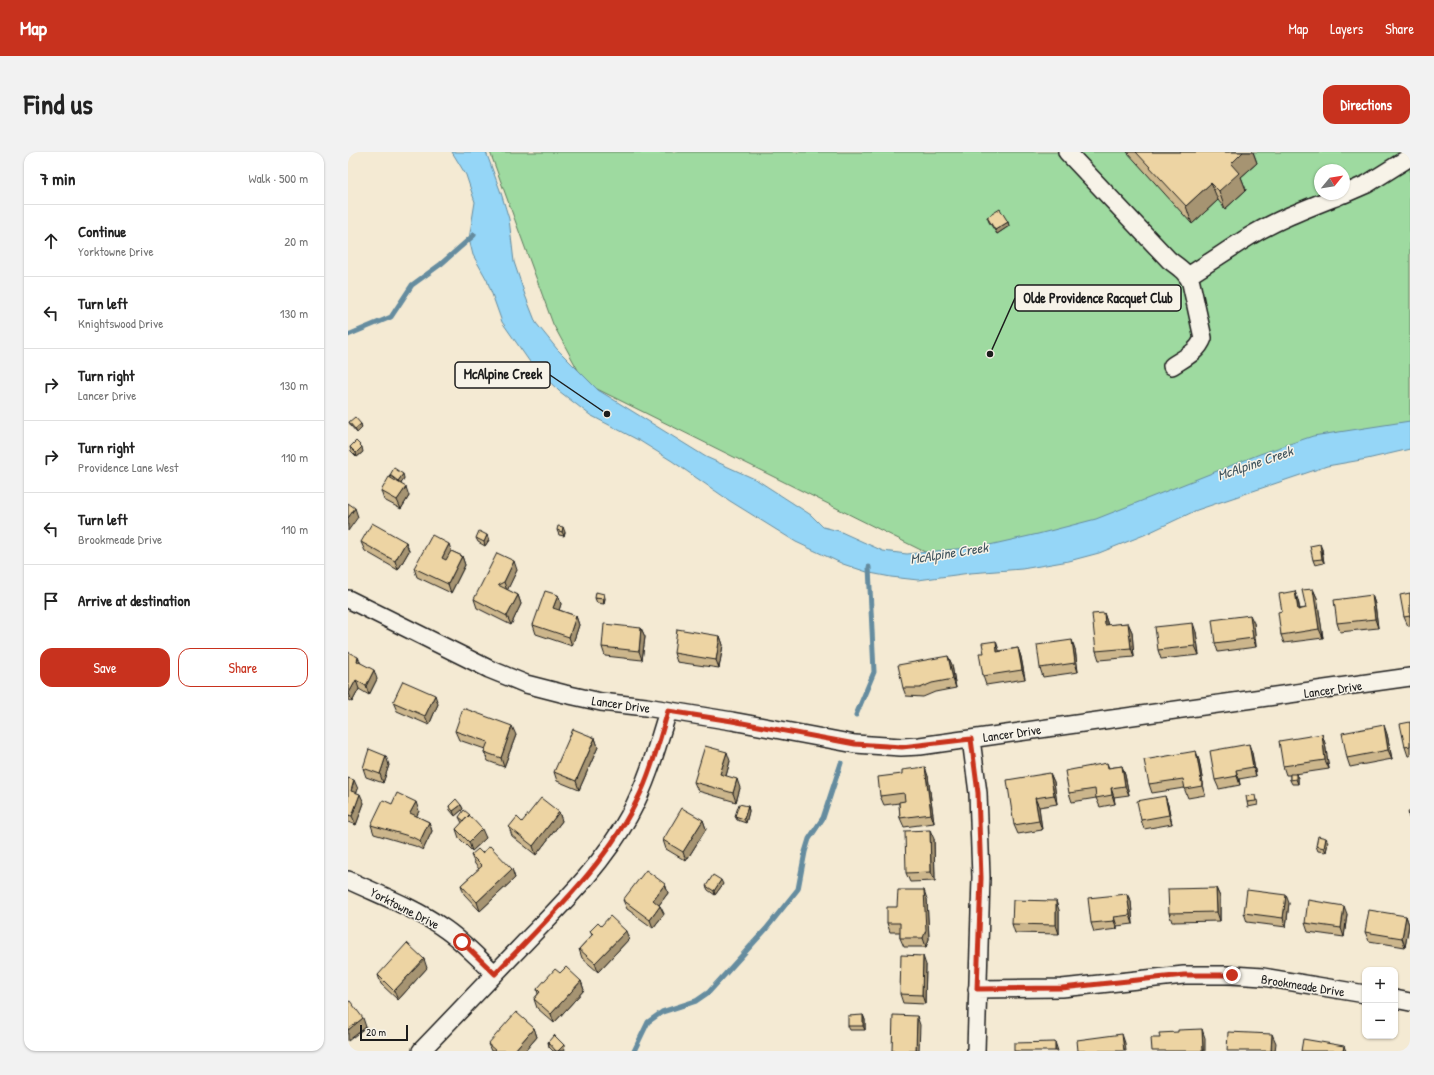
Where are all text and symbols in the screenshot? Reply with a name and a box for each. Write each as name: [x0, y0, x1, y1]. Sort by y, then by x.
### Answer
text: Map: [20, 15, 47, 41]
text: Map: [1288, 19, 1308, 38]
text: Layers: [1330, 19, 1363, 38]
text: Share: [1385, 19, 1414, 38]
text: Find us: [24, 85, 93, 123]
button: Directions: [1323, 85, 1410, 124]
north arrow: [1314, 164, 1350, 200]
text: 7 min: [40, 167, 75, 190]
text: Walk · 500 m: [248, 169, 308, 187]
text: Continue: [78, 221, 126, 242]
icon: ahead: [40, 230, 62, 252]
text: 20 m: [284, 232, 308, 250]
text: Yorktowne Drive: [78, 242, 154, 260]
callout: Olde Providence Racquet Club: [1015, 285, 1181, 311]
text: Olde Providence Racquet Club: [1023, 288, 1173, 309]
text: Turn left: [78, 293, 128, 314]
icon: left: [40, 302, 62, 324]
text: 130 m: [280, 304, 308, 322]
text: Knightswood Drive: [78, 314, 163, 332]
callout: McAlpine Creek: [455, 362, 550, 388]
text: McAlpine Creek: [464, 364, 542, 385]
text: Turn right: [78, 365, 134, 386]
icon: right: [40, 374, 62, 396]
text: 130 m: [280, 376, 308, 394]
text: Lancer Drive: [78, 386, 137, 404]
text: Turn right: [78, 437, 134, 458]
water label: McAlpine Creek: [1215, 440, 1297, 485]
icon: right: [40, 446, 62, 468]
text: 110 m: [281, 448, 308, 466]
text: Providence Lane West: [78, 458, 179, 476]
text: Turn left: [78, 509, 128, 530]
icon: left: [40, 518, 62, 540]
text: 110 m: [281, 520, 308, 538]
text: Brookmeade Drive: [78, 530, 162, 548]
water label: McAlpine Creek: [909, 537, 991, 569]
icon: arrive: [40, 590, 62, 612]
text: Arrive at destination: [78, 590, 190, 611]
button: Save: [40, 648, 170, 687]
button: Share: [178, 648, 308, 687]
street label: Lancer Drive: [1303, 676, 1363, 702]
street label: Lancer Drive: [591, 691, 651, 717]
street label: Lancer Drive: [982, 720, 1042, 746]
street label: Yorktowne Drive: [367, 883, 443, 933]
route start: [453, 933, 471, 951]
route end: [1223, 966, 1241, 984]
map controls: [1362, 967, 1398, 1039]
button: +: [1362, 967, 1398, 1003]
street label: Brookmeade Drive: [1260, 970, 1346, 1000]
button: −: [1362, 1003, 1398, 1039]
scale bar: [360, 1023, 408, 1042]
text: 20 m: [366, 1025, 386, 1039]

